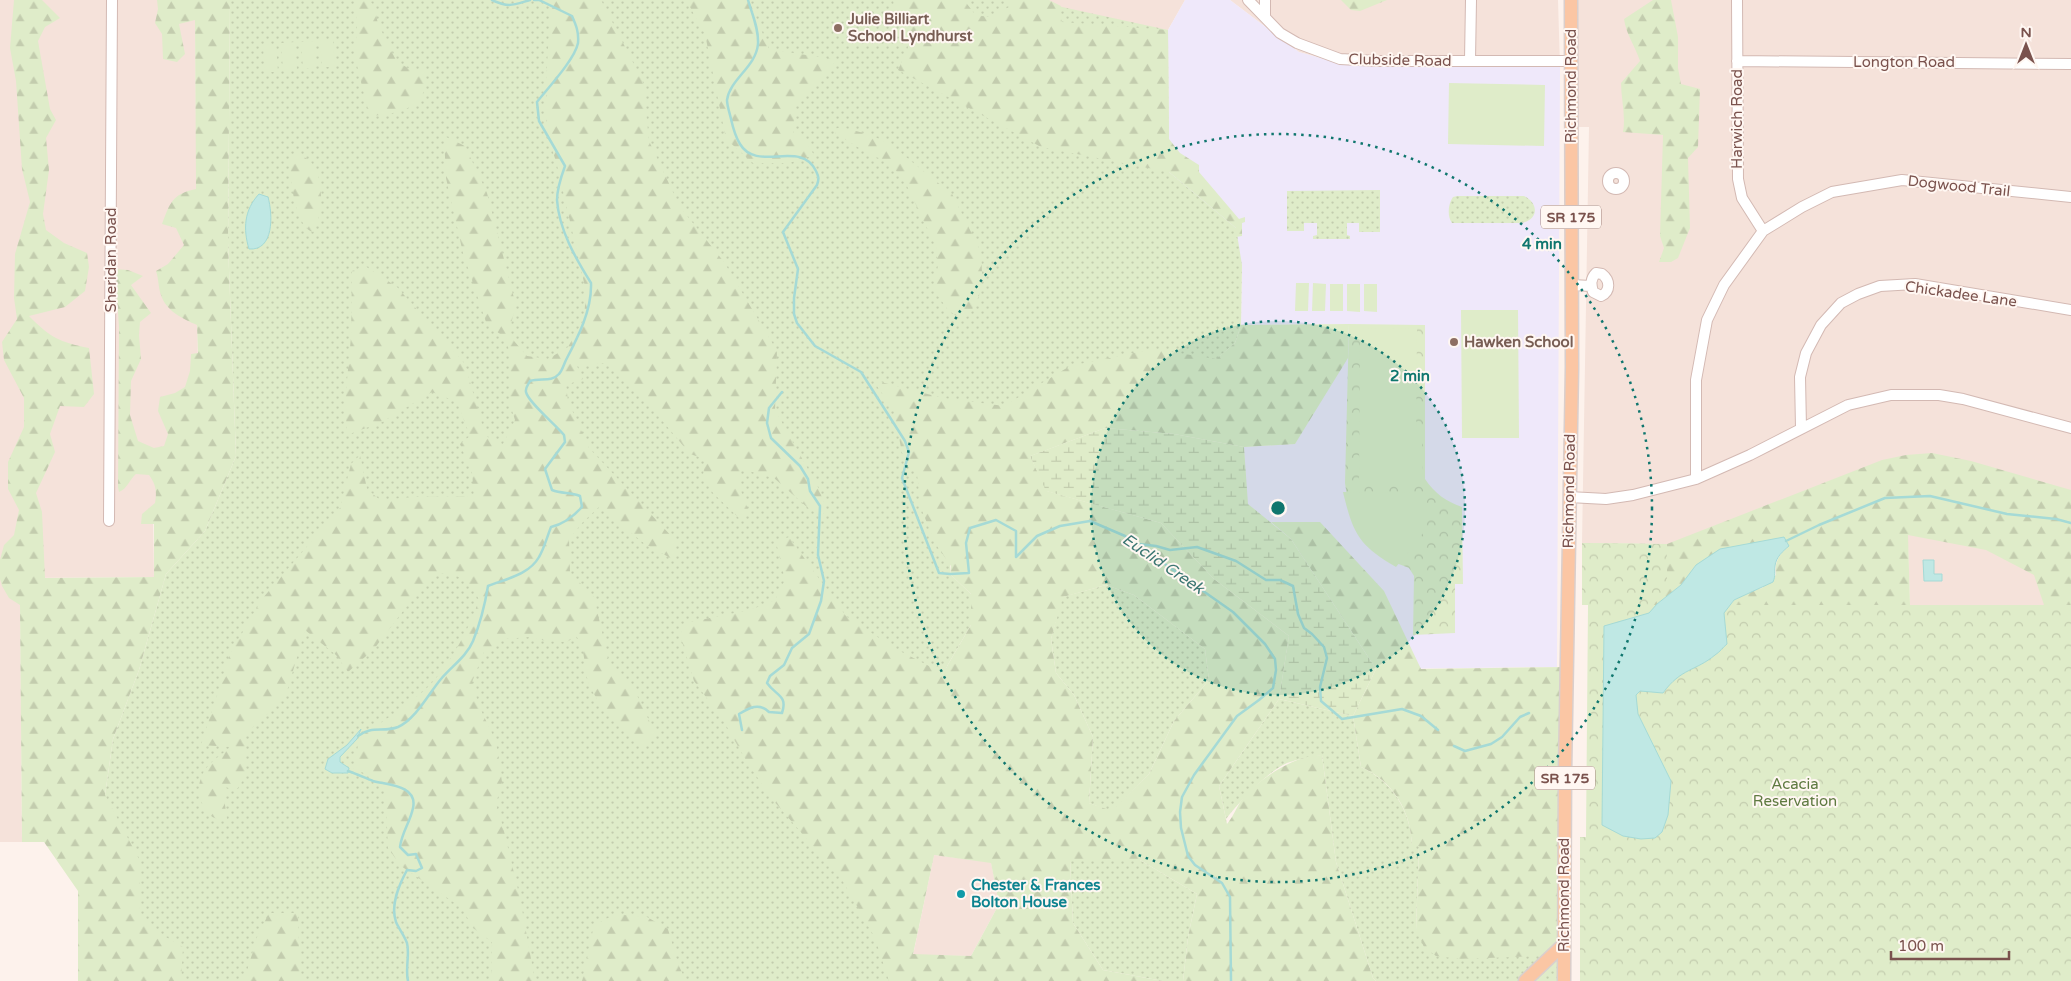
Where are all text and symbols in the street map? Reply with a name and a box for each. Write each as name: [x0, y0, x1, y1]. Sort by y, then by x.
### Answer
place label: Julie Billiart School Lyndhurst: [847, 10, 973, 46]
north arrow: [2001, 20, 2051, 70]
marker: Julie Billiart School Lyndhurst: [832, 22, 844, 34]
text: N: [2020, 24, 2032, 41]
street label: Richmond Road: [1562, 29, 1580, 143]
street label: Clubside Road: [1348, 50, 1452, 70]
street label: Longton Road: [1853, 53, 1955, 71]
street label: Harwich Road: [1728, 69, 1746, 169]
street label: Dogwood Trail: [1907, 172, 2011, 200]
road number: SR 175: [1541, 206, 1601, 228]
street label: Sheridan Road: [102, 208, 120, 312]
text: 4 min: [1522, 235, 1562, 253]
street label: Chickadee Lane: [1904, 277, 2018, 311]
place label: Hawken School: [1464, 333, 1573, 351]
marker: Hawken School: [1448, 336, 1460, 348]
text: 2 min: [1390, 367, 1430, 385]
street label: Richmond Road: [1559, 434, 1579, 548]
centre of rings: [1269, 499, 1287, 517]
water label: Euclid Creek: [1118, 529, 1209, 599]
road number: SR 175: [1535, 766, 1595, 790]
park label: Acacia Reservation: [1753, 775, 1837, 810]
street label: Richmond Road: [1555, 838, 1573, 952]
place label: Chester & Frances Bolton House: [971, 876, 1100, 911]
marker: Chester & Frances Bolton House: [955, 888, 967, 900]
scale bar: [1891, 928, 2008, 960]
text: 100 m: [1898, 937, 1944, 955]

